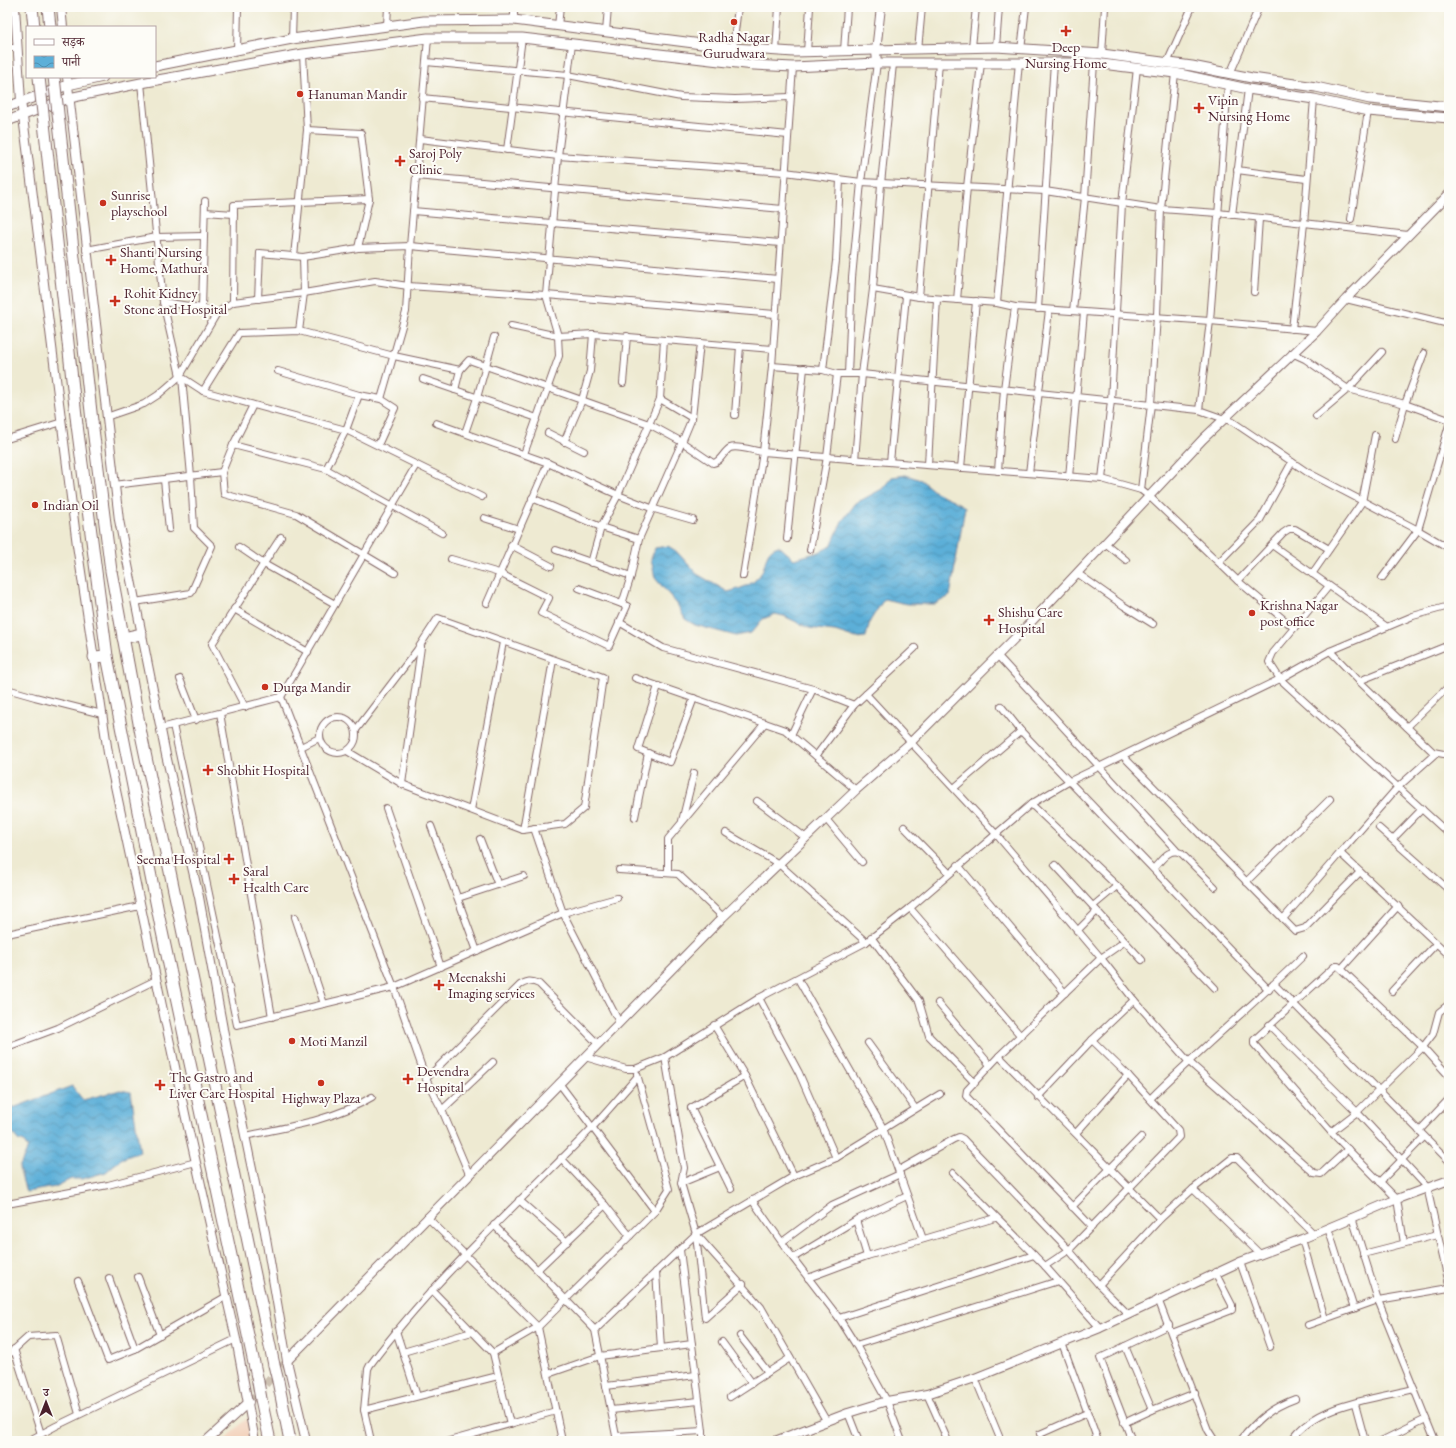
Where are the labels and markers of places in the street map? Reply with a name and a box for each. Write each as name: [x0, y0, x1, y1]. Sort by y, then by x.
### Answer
marker: Radha Nagar Gurudwara: [729, 17, 739, 27]
marker: Deep Nursing Home: [1060, 25, 1072, 37]
place label: Radha Nagar Gurudwara: [698, 28, 770, 62]
place label: Deep Nursing Home: [1025, 38, 1108, 72]
place label: Hanuman Mandir: [308, 85, 407, 103]
marker: Hanuman Mandir: [295, 89, 305, 99]
place label: Vipin Nursing Home: [1208, 91, 1291, 125]
marker: Vipin Nursing Home: [1193, 102, 1205, 114]
place label: Saroj Poly Clinic: [409, 144, 463, 178]
marker: Saroj Poly Clinic: [394, 155, 406, 167]
place label: Sunrise playschool: [111, 186, 168, 220]
marker: Sunrise playschool: [98, 198, 108, 208]
place label: Shanti Nursing Home, Mathura: [120, 243, 208, 277]
marker: Shanti Nursing Home, Mathura: [105, 254, 117, 266]
place label: Rohit Kidney Stone and Hospital: [124, 284, 228, 318]
marker: Rohit Kidney Stone and Hospital: [109, 295, 121, 307]
place label: Indian Oil: [43, 496, 100, 514]
marker: Indian Oil: [30, 500, 40, 510]
place label: Krishna Nagar post office: [1260, 596, 1338, 630]
place label: Shishu Care Hospital: [998, 603, 1063, 637]
marker: Krishna Nagar post office: [1247, 608, 1257, 618]
marker: Shishu Care Hospital: [983, 614, 995, 626]
place label: Durga Mandir: [273, 678, 351, 696]
marker: Durga Mandir: [260, 682, 270, 692]
place label: Shobhit Hospital: [217, 761, 310, 779]
marker: Shobhit Hospital: [202, 764, 214, 776]
place label: Seema Hospital: [137, 850, 221, 868]
marker: Seema Hospital: [223, 853, 235, 865]
place label: Saral Health Care: [243, 862, 309, 896]
marker: Saral Health Care: [228, 873, 240, 885]
place label: Meenakshi Imaging services: [448, 968, 535, 1002]
marker: Meenakshi Imaging services: [433, 979, 445, 991]
place label: Moti Manzil: [300, 1032, 368, 1050]
marker: Moti Manzil: [287, 1036, 297, 1046]
place label: Devendra Hospital: [417, 1062, 469, 1096]
place label: The Gastro and Liver Care Hospital: [169, 1068, 275, 1102]
marker: Devendra Hospital: [402, 1073, 414, 1085]
marker: Highway Plaza: [316, 1078, 326, 1088]
marker: The Gastro and Liver Care Hospital: [154, 1079, 166, 1091]
place label: Highway Plaza: [282, 1089, 361, 1107]

